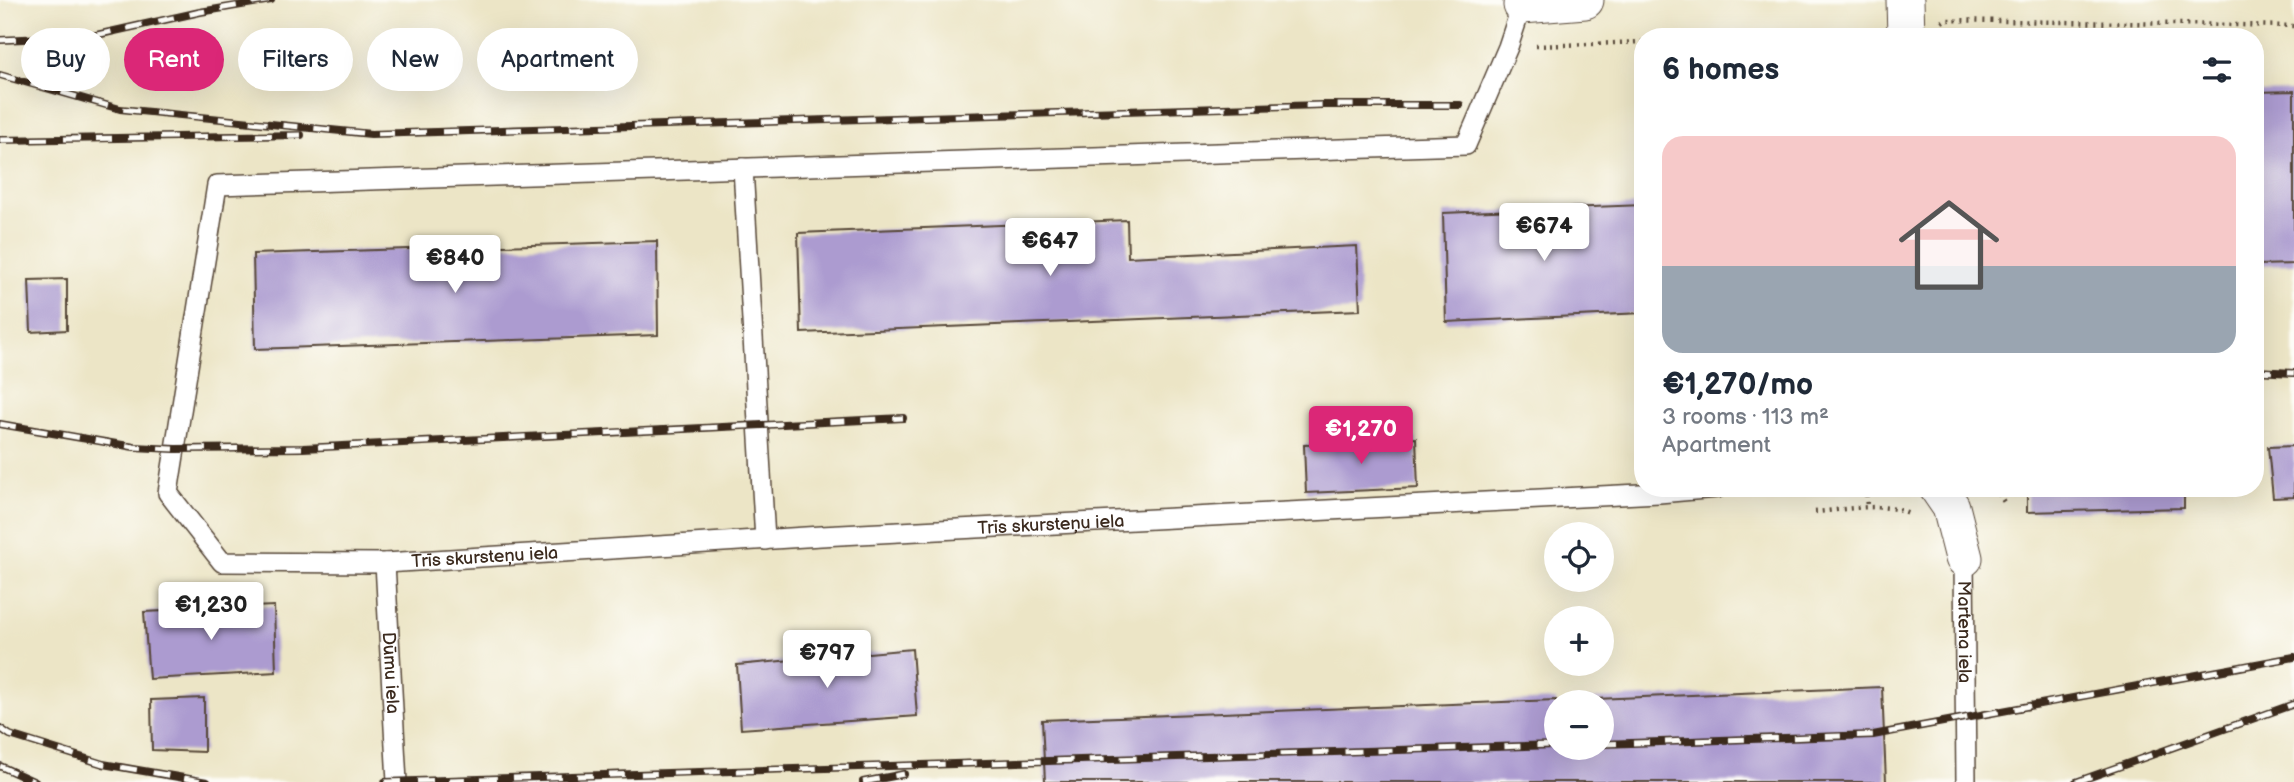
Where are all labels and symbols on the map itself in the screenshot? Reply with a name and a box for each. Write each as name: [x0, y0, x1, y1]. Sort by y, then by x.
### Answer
pin: €674: [1503, 204, 1585, 263]
pin: €647: [1009, 218, 1091, 278]
pin: €840: [414, 236, 496, 295]
pin: €1,270: [1304, 406, 1418, 466]
street label: Trīs skursteņu iela: [977, 510, 1125, 538]
street label: Trīs skursteņu iela: [411, 542, 559, 572]
street label: Martena iela: [1954, 581, 1976, 683]
pin: €1,230: [154, 582, 268, 642]
pin: €797: [786, 630, 868, 690]
street label: Dūmu iela: [378, 631, 404, 714]

